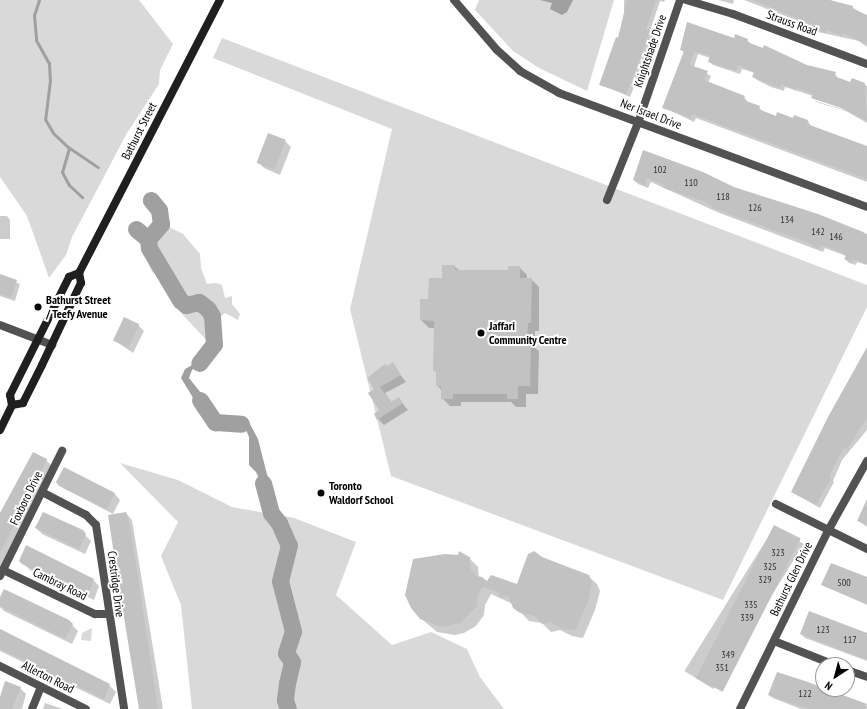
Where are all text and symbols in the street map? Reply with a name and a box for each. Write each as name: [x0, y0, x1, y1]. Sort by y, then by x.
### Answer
street label: Strauss Road: [765, 7, 819, 39]
street label: Knightshade Drive: [631, 13, 669, 89]
street label: Ner Israel Drive: [618, 96, 684, 132]
street label: Bathurst Street: [118, 100, 160, 162]
house number: 102: [653, 164, 667, 176]
house number: 110: [684, 177, 698, 189]
house number: 118: [716, 191, 730, 203]
house number: 126: [748, 202, 762, 214]
house number: 134: [780, 214, 794, 226]
house number: 142: [811, 226, 825, 238]
house number: 146: [829, 231, 843, 243]
place label: Bathurst Street / Teefy Avenue: [46, 293, 111, 321]
marker: Bathurst Street / Teefy Avenue: [33, 302, 43, 312]
place label: Jaffari Community Centre: [489, 319, 567, 347]
marker: Jaffari Community Centre: [476, 328, 486, 338]
street label: Foxboro Drive: [7, 469, 45, 527]
place label: Toronto Waldorf School: [329, 479, 393, 507]
marker: Toronto Waldorf School: [316, 488, 326, 498]
street label: Bathurst Glen Drive: [767, 540, 815, 618]
house number: 323: [771, 547, 785, 559]
street label: Crestridge Drive: [105, 550, 127, 618]
house number: 325: [763, 561, 777, 573]
street label: Cambray Road: [30, 565, 90, 603]
house number: 329: [758, 574, 772, 586]
house number: 500: [837, 577, 851, 589]
house number: 335: [744, 599, 758, 611]
house number: 339: [740, 612, 754, 624]
house number: 123: [816, 624, 830, 636]
house number: 117: [843, 634, 857, 646]
house number: 349: [721, 649, 735, 661]
north arrow: [815, 657, 855, 697]
street label: Allerton Road: [20, 658, 76, 696]
house number: 351: [715, 662, 729, 674]
text: N: [822, 678, 835, 693]
house number: 122: [798, 688, 812, 700]

